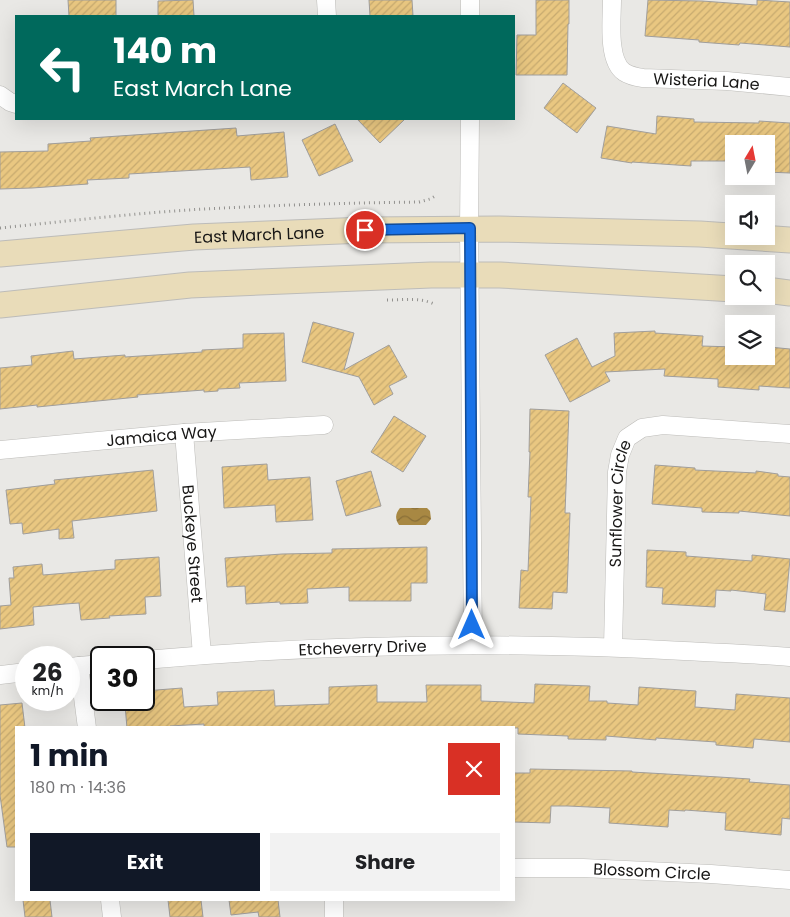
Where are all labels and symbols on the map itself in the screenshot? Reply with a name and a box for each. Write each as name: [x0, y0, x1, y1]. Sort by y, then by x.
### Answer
street label: Wisteria Lane: [653, 67, 761, 96]
north arrow: [725, 135, 775, 185]
pin: [344, 209, 386, 251]
street label: East March Lane: [194, 220, 325, 248]
street label: Jamaica Way: [105, 420, 217, 452]
street label: Sunflower Circle: [603, 436, 637, 568]
street label: Buckeye Street: [177, 484, 209, 604]
position arrow: [445, 598, 497, 650]
street label: Etcheverry Drive: [298, 634, 427, 661]
speed limit sign: 30: [90, 646, 155, 711]
street label: Blossom Circle: [593, 857, 711, 885]

